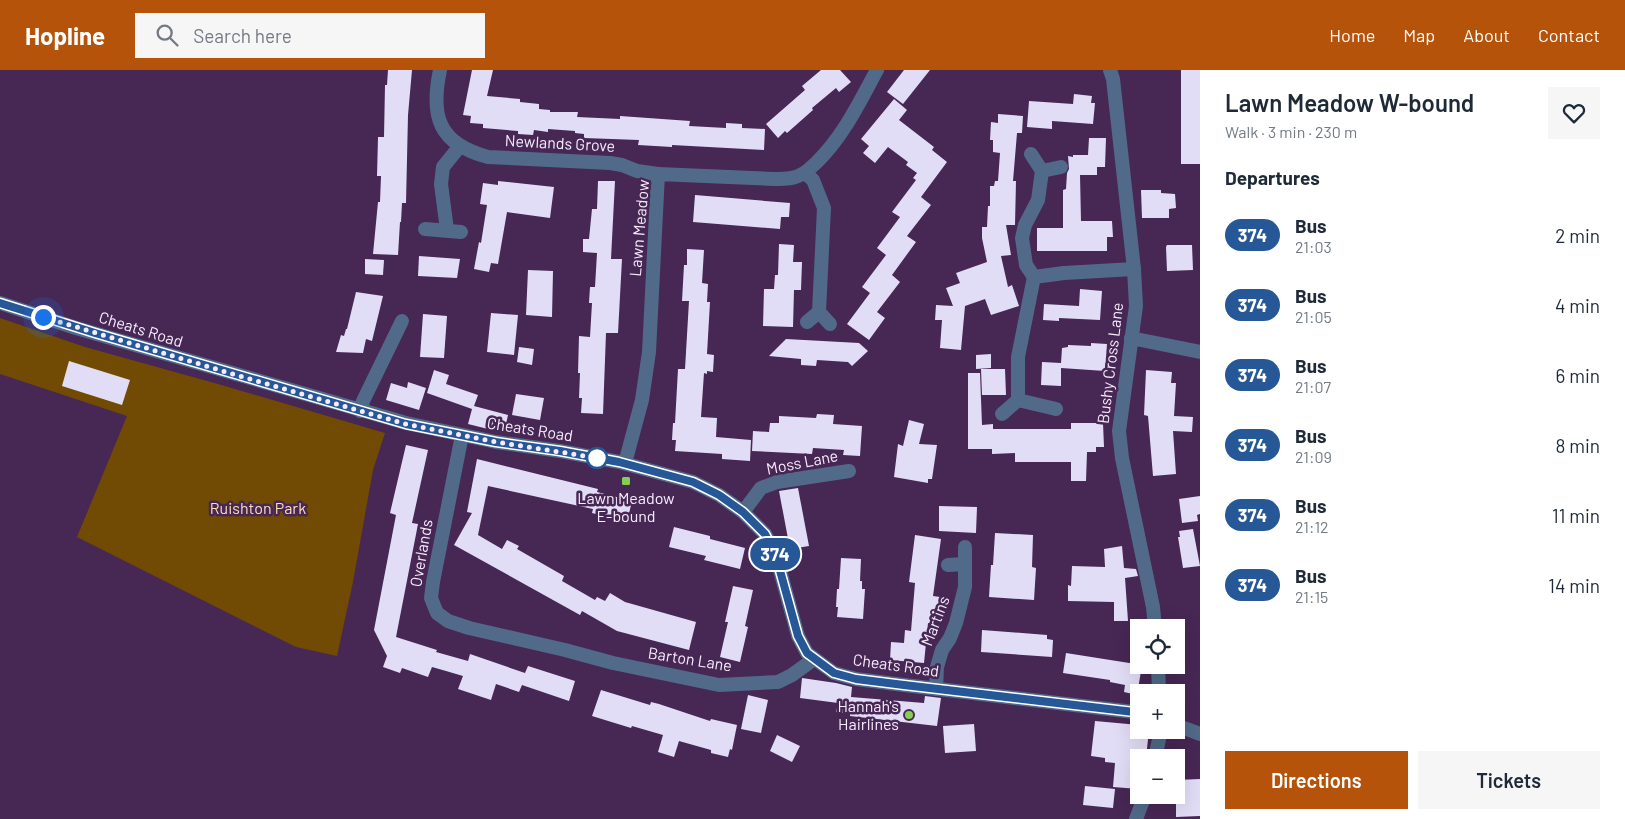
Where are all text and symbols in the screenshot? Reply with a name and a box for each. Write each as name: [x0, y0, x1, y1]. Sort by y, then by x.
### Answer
search box: [135, 13, 485, 58]
text: Hopline: [25, 21, 105, 50]
icon: search: [153, 21, 181, 49]
text: Search here: [193, 24, 292, 47]
text: Home: [1329, 24, 1375, 46]
text: Map: [1403, 24, 1435, 46]
text: About: [1463, 24, 1510, 46]
text: Contact: [1538, 24, 1600, 46]
button: heart: [1548, 87, 1600, 139]
text: Lawn Meadow W-bound: [1225, 88, 1474, 117]
text: Walk · 3 min · 230 m: [1225, 122, 1357, 141]
street label: Newlands Grove: [504, 130, 616, 155]
text: Departures: [1225, 166, 1320, 189]
street label: Lawn Meadow: [625, 178, 652, 277]
text: Bus: [1295, 214, 1327, 237]
text: 374: [1238, 224, 1267, 246]
text: 2 min: [1555, 224, 1600, 247]
text: 21:03: [1295, 237, 1332, 256]
text: Bus: [1295, 284, 1327, 307]
text: 374: [1238, 294, 1267, 316]
text: 4 min: [1555, 294, 1600, 317]
street label: Bushy Cross Lane: [1093, 301, 1126, 425]
your location: [31, 305, 56, 330]
street label: Cheats Road: [97, 307, 185, 350]
text: 21:05: [1295, 307, 1332, 326]
text: Bus: [1295, 354, 1327, 377]
text: 374: [1238, 364, 1267, 386]
text: 6 min: [1556, 364, 1600, 387]
text: 21:07: [1295, 377, 1331, 396]
street label: Cheats Road: [486, 412, 574, 445]
text: Bus: [1295, 424, 1327, 447]
text: 374: [1238, 434, 1267, 456]
text: 8 min: [1556, 434, 1600, 457]
street label: Moss Lane: [764, 445, 839, 478]
unlabelled marker: [586, 447, 608, 469]
text: 21:09: [1295, 447, 1332, 466]
marker: Lawn Meadow E-bound: [620, 475, 632, 487]
place label: Lawn Meadow E-bound: [577, 488, 675, 525]
text: Bus: [1295, 494, 1327, 517]
park label: Ruishton Park: [210, 498, 306, 517]
text: 374: [1238, 504, 1267, 526]
text: 11 min: [1552, 504, 1600, 527]
text: 21:12: [1295, 517, 1329, 536]
street label: Overlands: [405, 518, 436, 588]
line badge: 374: [746, 538, 804, 570]
text: 374: [760, 543, 790, 565]
text: Bus: [1295, 564, 1327, 587]
text: 374: [1238, 574, 1267, 596]
text: 14 min: [1548, 574, 1600, 597]
text: 21:15: [1295, 587, 1328, 606]
street label: Martins: [916, 593, 953, 648]
map controls: [1130, 619, 1185, 804]
button: locate: [1130, 619, 1185, 674]
street label: Barton Lane: [647, 643, 733, 675]
street label: Cheats Road: [852, 649, 940, 680]
button: +: [1130, 684, 1185, 739]
place label: Hannah's Hairlines: [837, 696, 899, 733]
marker: Hannah's Hairlines: [903, 709, 915, 721]
button: −: [1130, 749, 1185, 804]
button: Directions: [1225, 751, 1408, 809]
button: Tickets: [1418, 751, 1600, 809]

